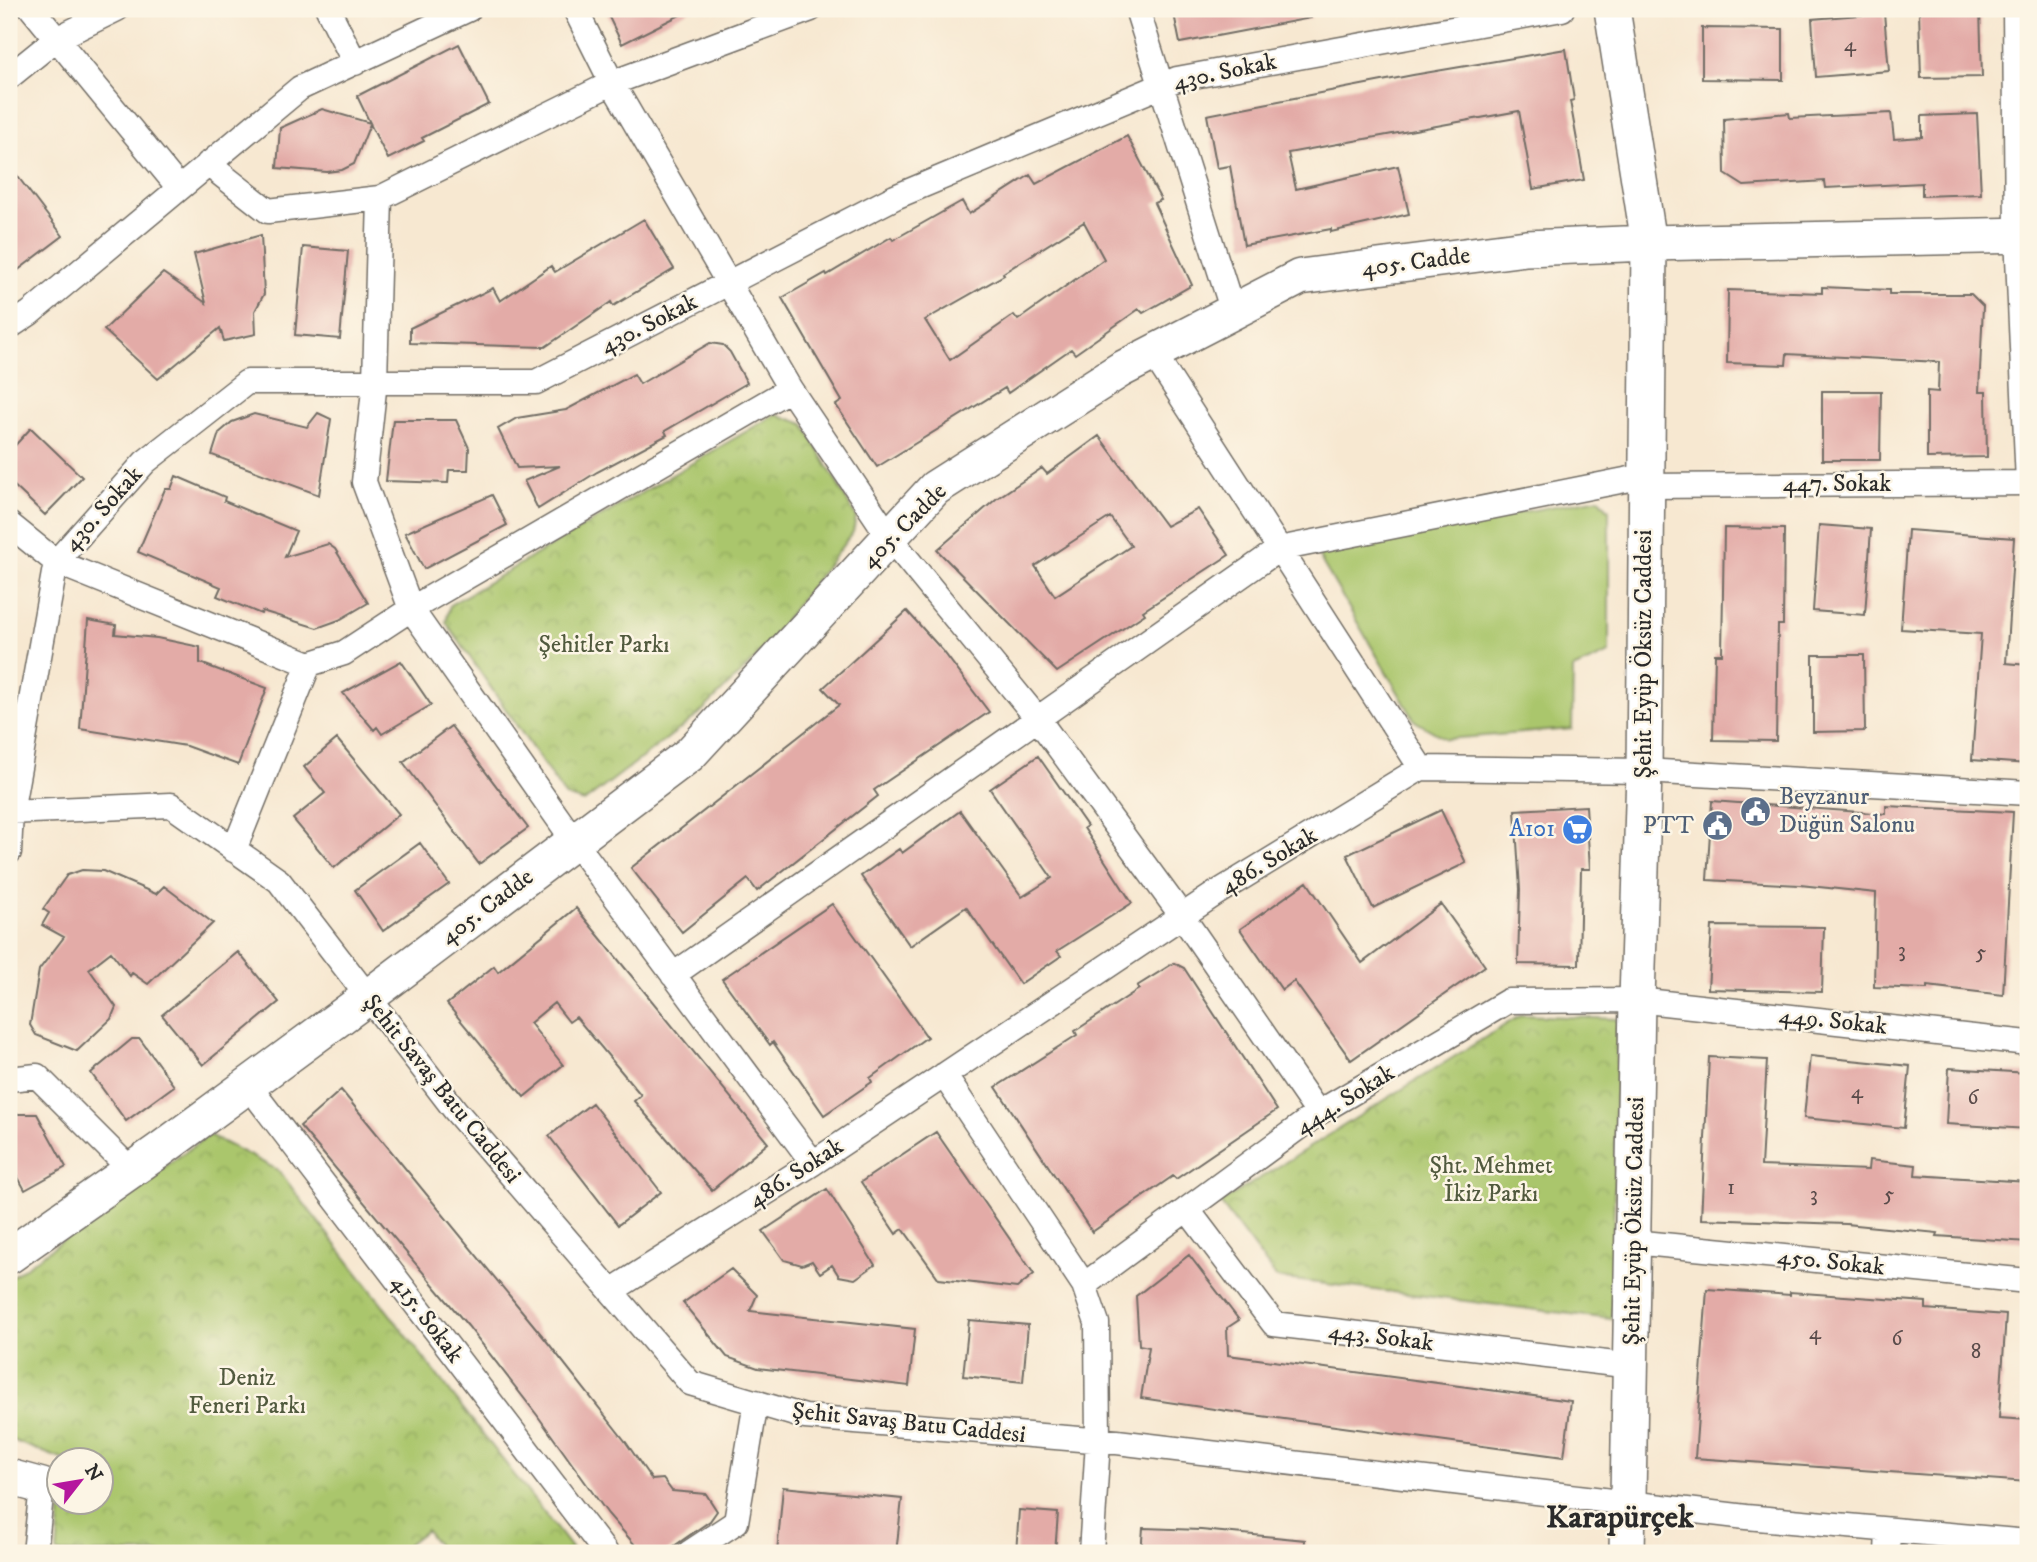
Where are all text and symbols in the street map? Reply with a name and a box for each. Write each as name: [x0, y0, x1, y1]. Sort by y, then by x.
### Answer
house number: 4: [1844, 32, 1857, 58]
street label: 430. Sokak: [1171, 46, 1279, 98]
street label: 405. Cadde: [1360, 240, 1472, 284]
street label: 430. Sokak: [596, 287, 703, 361]
street label: 430. Sokak: [57, 460, 149, 558]
street label: 447. Sokak: [1783, 469, 1891, 499]
street label: 405. Cadde: [855, 477, 953, 575]
street label: Şehit Eyüp Öksüz Caddesi: [1629, 530, 1659, 778]
park label: Şehitler Parkı: [538, 630, 670, 660]
place label: Beyzanur Düğün Salonu: [1779, 782, 1915, 840]
public building icon: Beyzanur Düğün Salonu: [1739, 794, 1773, 828]
public building icon: PTT: [1700, 809, 1734, 843]
place label: PTT: [1643, 811, 1694, 841]
supermarket icon: A101: [1561, 812, 1595, 846]
place label: A101: [1509, 814, 1555, 844]
street label: 486. Sokak: [1215, 820, 1323, 901]
street label: 405. Cadde: [435, 862, 540, 952]
house number: 3: [1898, 938, 1906, 964]
house number: 5: [1976, 940, 1986, 966]
street label: Şehit Savaş Batu Caddesi: [356, 988, 528, 1190]
street label: 449. Sokak: [1777, 1000, 1889, 1042]
street label: 444. Sokak: [1290, 1058, 1400, 1142]
house number: 4: [1851, 1079, 1864, 1105]
house number: 6: [1968, 1085, 1980, 1111]
street label: Şehit Eyüp Öksüz Caddesi: [1617, 1096, 1651, 1346]
street label: 486. Sokak: [743, 1131, 849, 1215]
park label: Şht. Mehmet İkiz Parkı: [1429, 1151, 1553, 1209]
house number: 1: [1727, 1175, 1735, 1201]
house number: 3: [1810, 1182, 1818, 1208]
house number: 5: [1884, 1182, 1894, 1208]
street label: 450. Sokak: [1776, 1241, 1886, 1283]
street label: 415. Sokak: [384, 1269, 470, 1369]
street label: 443. Sokak: [1327, 1316, 1435, 1358]
house number: 4: [1809, 1320, 1822, 1346]
house number: 6: [1892, 1326, 1904, 1352]
house number: 8: [1971, 1339, 1981, 1365]
park label: Deniz Feneri Parkı: [188, 1363, 306, 1421]
street label: Şehit Savaş Batu Caddesi: [791, 1396, 1027, 1450]
north arrow: [46, 1446, 116, 1516]
text: N: [79, 1460, 107, 1486]
district label: Karapürçek: [1546, 1498, 1695, 1538]

